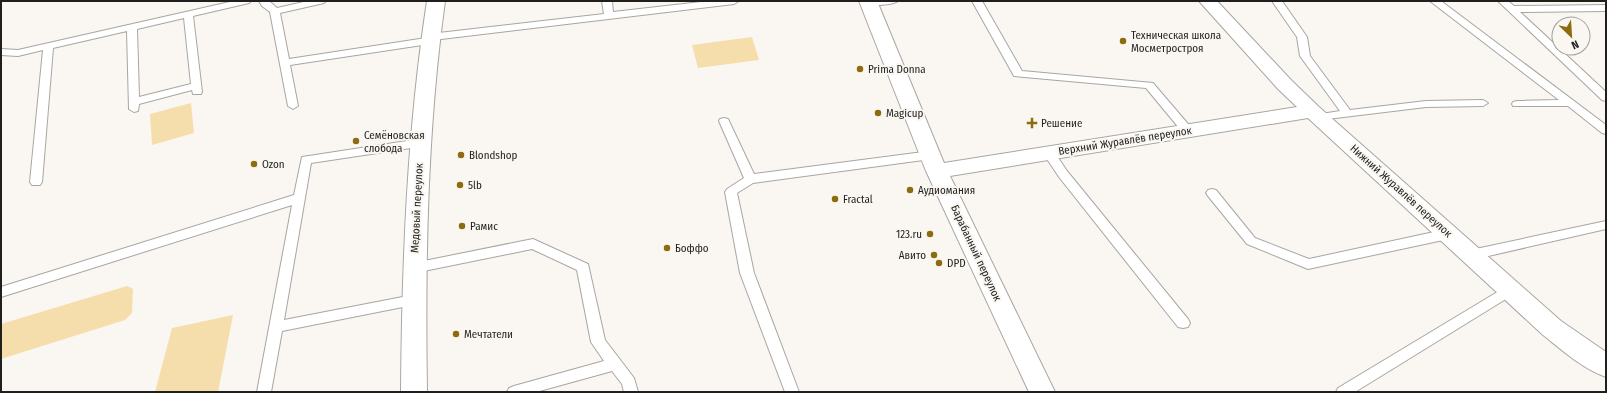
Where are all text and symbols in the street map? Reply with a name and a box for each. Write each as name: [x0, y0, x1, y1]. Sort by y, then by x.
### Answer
north arrow: [1551, 16, 1591, 56]
place label: Техническая школа Мосметростроя: [1131, 29, 1221, 55]
marker: Техническая школа Мосметростроя: [1118, 36, 1128, 46]
text: N: [1569, 37, 1581, 52]
place label: Prima Donna: [868, 63, 926, 76]
marker: Prima Donna: [855, 64, 865, 74]
place label: Magicup: [886, 107, 923, 120]
marker: Magicup: [873, 108, 883, 118]
marker: Решение: [1026, 117, 1038, 129]
place label: Решение: [1041, 117, 1082, 130]
street label: Верхний Журавлёв переулок: [1057, 124, 1193, 158]
place label: Семёновская слобода: [364, 129, 425, 155]
marker: Семёновская слобода: [351, 136, 361, 146]
street label: Нижний Журавлёв переулок: [1347, 142, 1455, 241]
place label: Blondshop: [469, 149, 518, 162]
marker: Blondshop: [456, 150, 466, 160]
place label: Ozon: [262, 158, 285, 171]
marker: Ozon: [249, 159, 259, 169]
street label: Медовый переулок: [408, 162, 426, 253]
place label: 5lb: [468, 179, 482, 192]
marker: 5lb: [455, 180, 465, 190]
place label: Аудиомания: [918, 184, 975, 197]
marker: Аудиомания: [905, 185, 915, 195]
place label: Fractal: [843, 193, 873, 206]
marker: Fractal: [830, 194, 840, 204]
street label: Барабанный переулок: [948, 203, 1004, 304]
place label: Рамис: [470, 220, 498, 233]
marker: Рамис: [457, 221, 467, 231]
place label: 123.ru: [896, 228, 922, 241]
marker: 123.ru: [925, 229, 935, 239]
place label: Боффо: [675, 242, 709, 255]
marker: Боффо: [662, 243, 672, 253]
place label: Авито: [899, 249, 926, 262]
marker: Авито: [929, 250, 939, 260]
place label: DPD: [947, 257, 966, 270]
marker: DPD: [934, 258, 944, 268]
place label: Мечтатели: [464, 328, 513, 341]
marker: Мечтатели: [451, 329, 461, 339]

